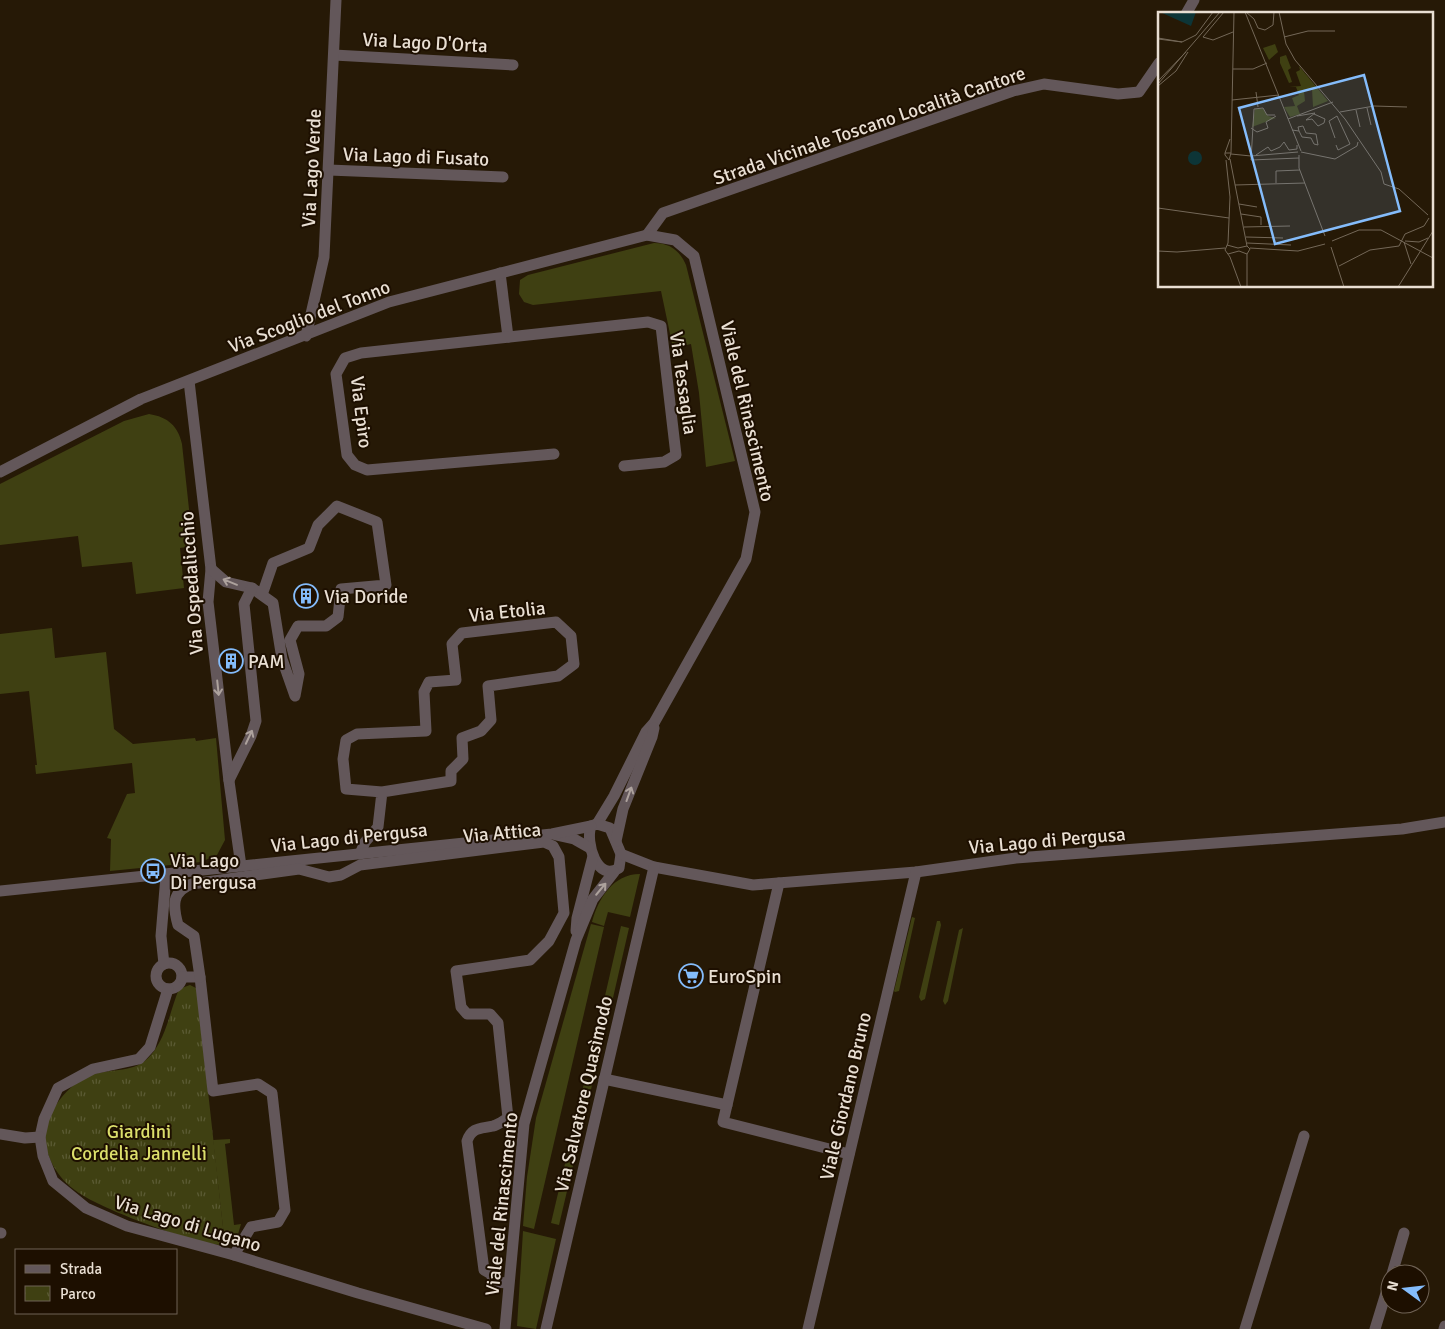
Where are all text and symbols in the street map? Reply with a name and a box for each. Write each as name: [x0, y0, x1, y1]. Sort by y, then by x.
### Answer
inset map: [1158, 12, 1432, 288]
street label: Via Lago D'Orta: [362, 28, 488, 58]
street label: Strada Vicinale Toscano Località Cantore: [710, 61, 1029, 191]
street label: Via Lago Verde: [297, 108, 327, 228]
street label: Via Lago di Fusato: [342, 142, 490, 172]
street label: Via Scoglio del Tonno: [225, 275, 394, 359]
street label: Viale del Rinascimento: [715, 319, 780, 504]
street label: Via Tessaglia: [664, 330, 702, 436]
street label: Via Epiro: [345, 375, 377, 450]
street label: Via Ospedalicchio: [175, 510, 209, 655]
one-way arrow: [223, 577, 238, 586]
building icon: Via Doride: [293, 583, 319, 609]
place label: Via Doride: [324, 585, 408, 609]
street label: Via Etolia: [468, 596, 547, 628]
building icon: PAM: [218, 648, 244, 674]
place label: PAM: [248, 650, 285, 674]
one-way arrow: [213, 679, 223, 695]
one-way arrow: [245, 730, 255, 745]
one-way arrow: [625, 787, 634, 802]
street label: Via Lago di Pergusa: [270, 818, 429, 858]
street label: Via Attica: [462, 818, 542, 848]
street label: Via Lago di Pergusa: [968, 822, 1127, 860]
place label: Via Lago Di Pergusa: [170, 849, 257, 895]
bus stop icon: Via Lago Di Pergusa: [140, 858, 166, 884]
one-way arrow: [595, 883, 607, 896]
supermarket icon: EuroSpin: [678, 963, 704, 989]
place label: EuroSpin: [708, 965, 782, 989]
street label: Via Salvatore Quasìmodo: [550, 993, 618, 1195]
street label: Viale Giordano Bruno: [815, 1010, 877, 1183]
street label: Viale del Rinascimento: [480, 1111, 524, 1297]
park label: Giardini Cordelia Jannelli: [71, 1120, 207, 1166]
street label: Via Lago di Lugano: [111, 1190, 264, 1258]
legend: [15, 1249, 178, 1314]
text: Strada: [60, 1260, 102, 1278]
north arrow: [1380, 1264, 1430, 1314]
text: N: [1383, 1279, 1402, 1293]
text: Parco: [60, 1285, 96, 1303]

